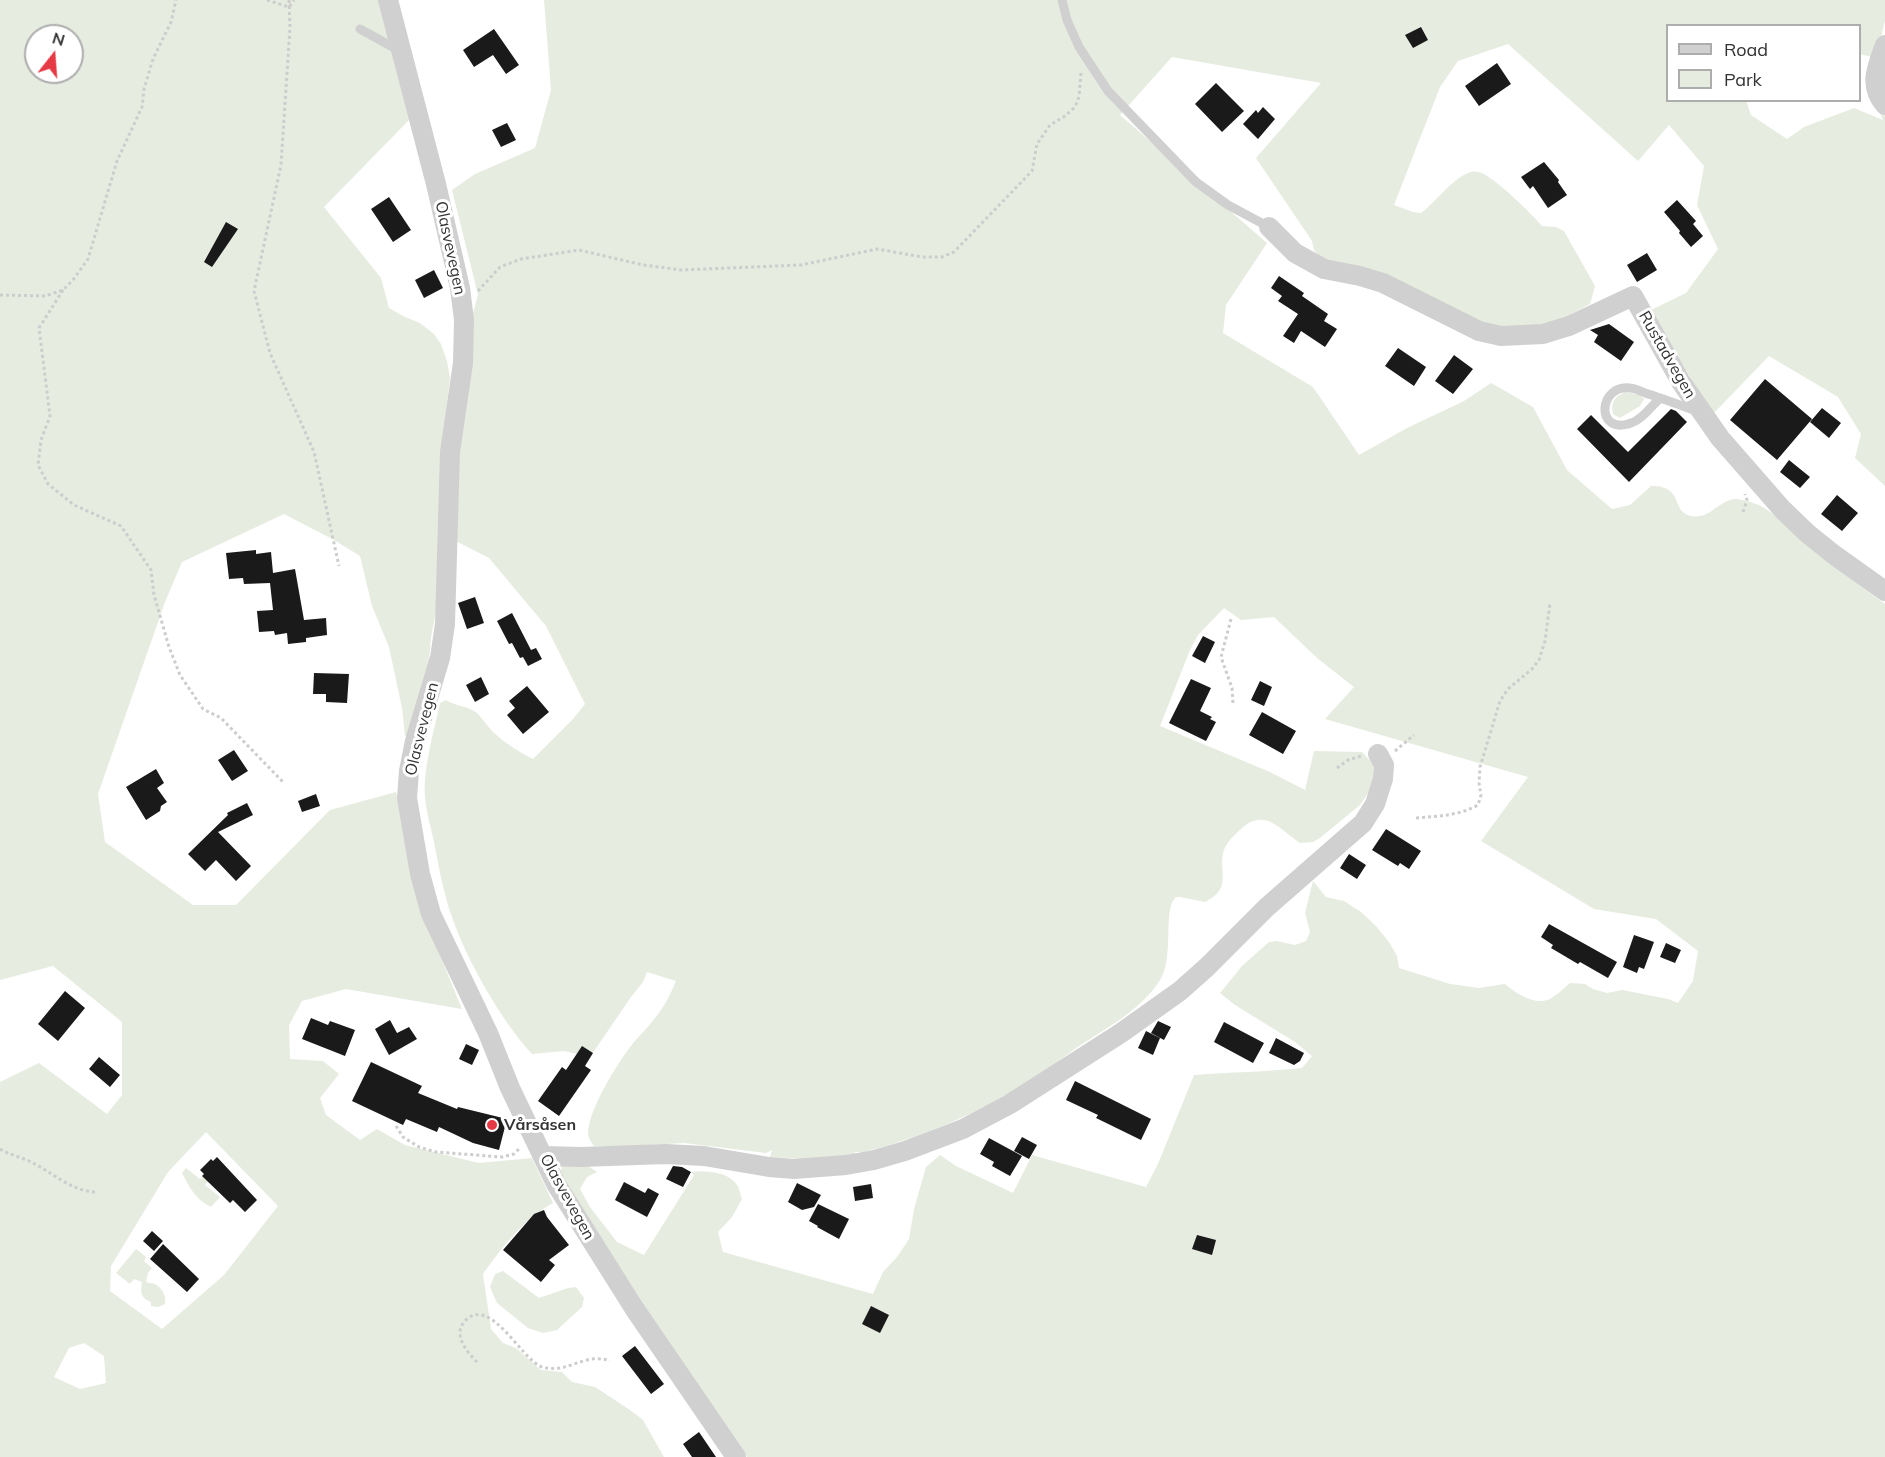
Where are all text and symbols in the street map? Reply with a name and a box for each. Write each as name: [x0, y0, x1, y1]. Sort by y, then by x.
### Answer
north arrow: [24, 24, 84, 84]
legend: [1666, 24, 1861, 102]
text: N: [50, 27, 67, 50]
text: Road: [1724, 38, 1768, 61]
text: Park: [1724, 68, 1762, 91]
street label: Olasvevegen: [431, 199, 469, 297]
street label: Rustadvegen: [1634, 308, 1700, 402]
street label: Olasvevegen: [401, 680, 443, 778]
place label: Vårsåsen: [504, 1115, 576, 1135]
marker: Vårsåsen: [485, 1118, 499, 1132]
street label: Olasvevegen: [535, 1151, 599, 1243]

